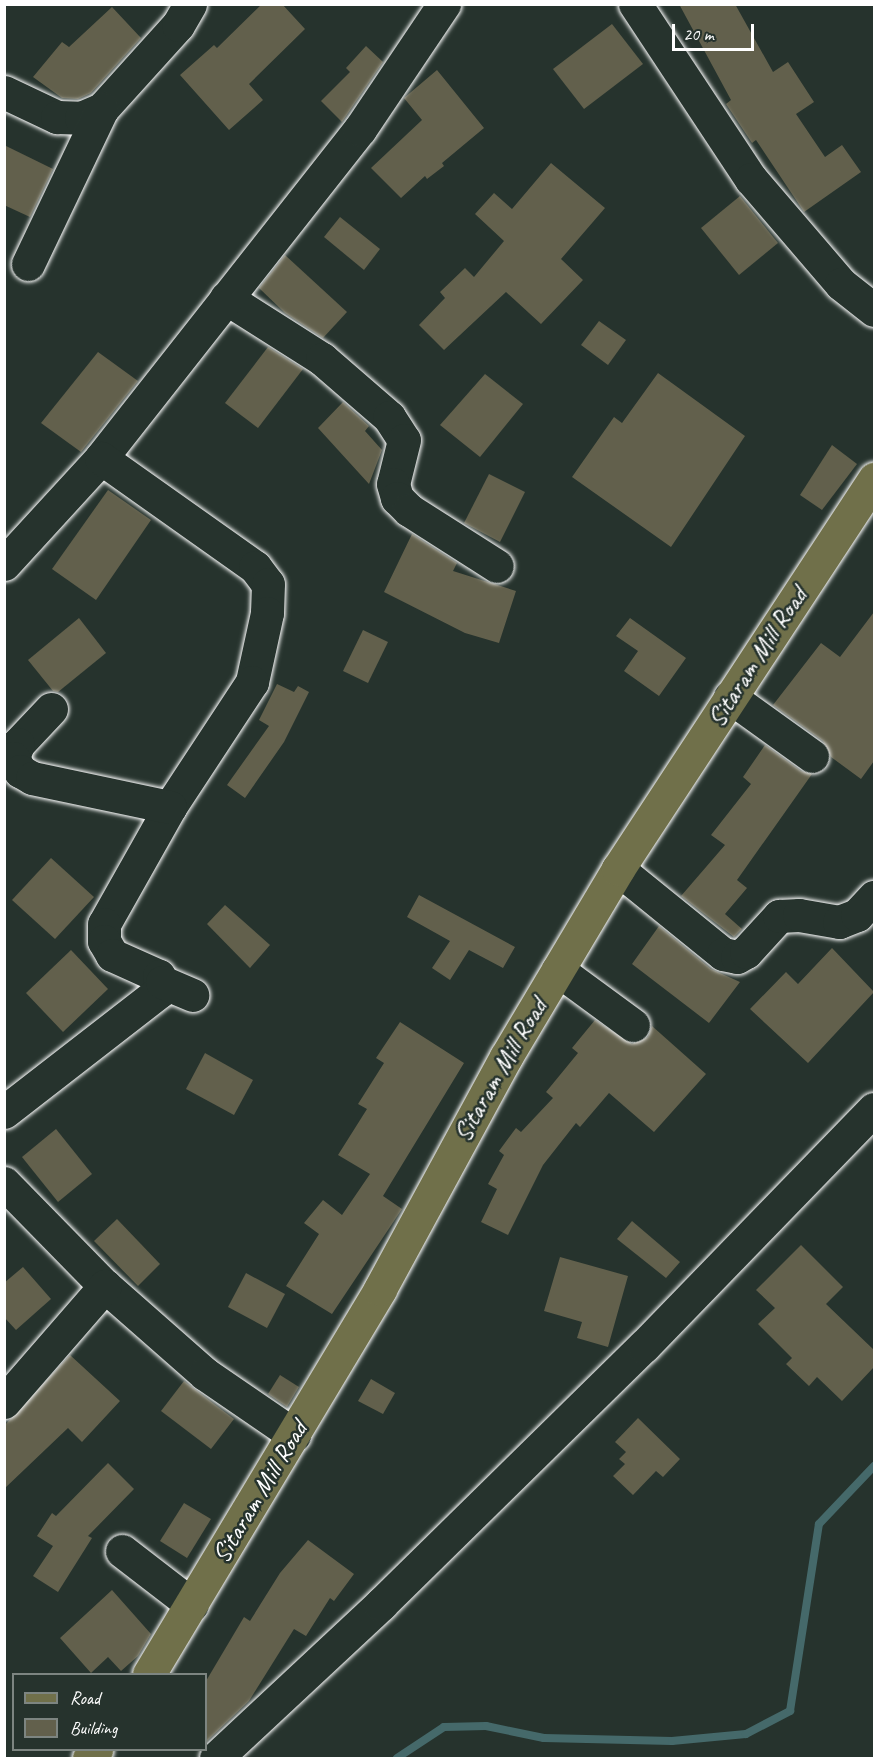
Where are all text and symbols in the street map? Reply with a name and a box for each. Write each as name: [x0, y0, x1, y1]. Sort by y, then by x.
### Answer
scale bar: [675, 12, 758, 50]
text: 20 m: [683, 23, 714, 45]
street label: Sitaram Mill Road: [700, 581, 814, 733]
street label: Sitaram Mill Road: [446, 993, 554, 1147]
street label: Sitaram Mill Road: [205, 1415, 315, 1569]
legend: [12, 1673, 207, 1751]
text: Road: [70, 1687, 100, 1709]
text: Building: [70, 1717, 117, 1739]

